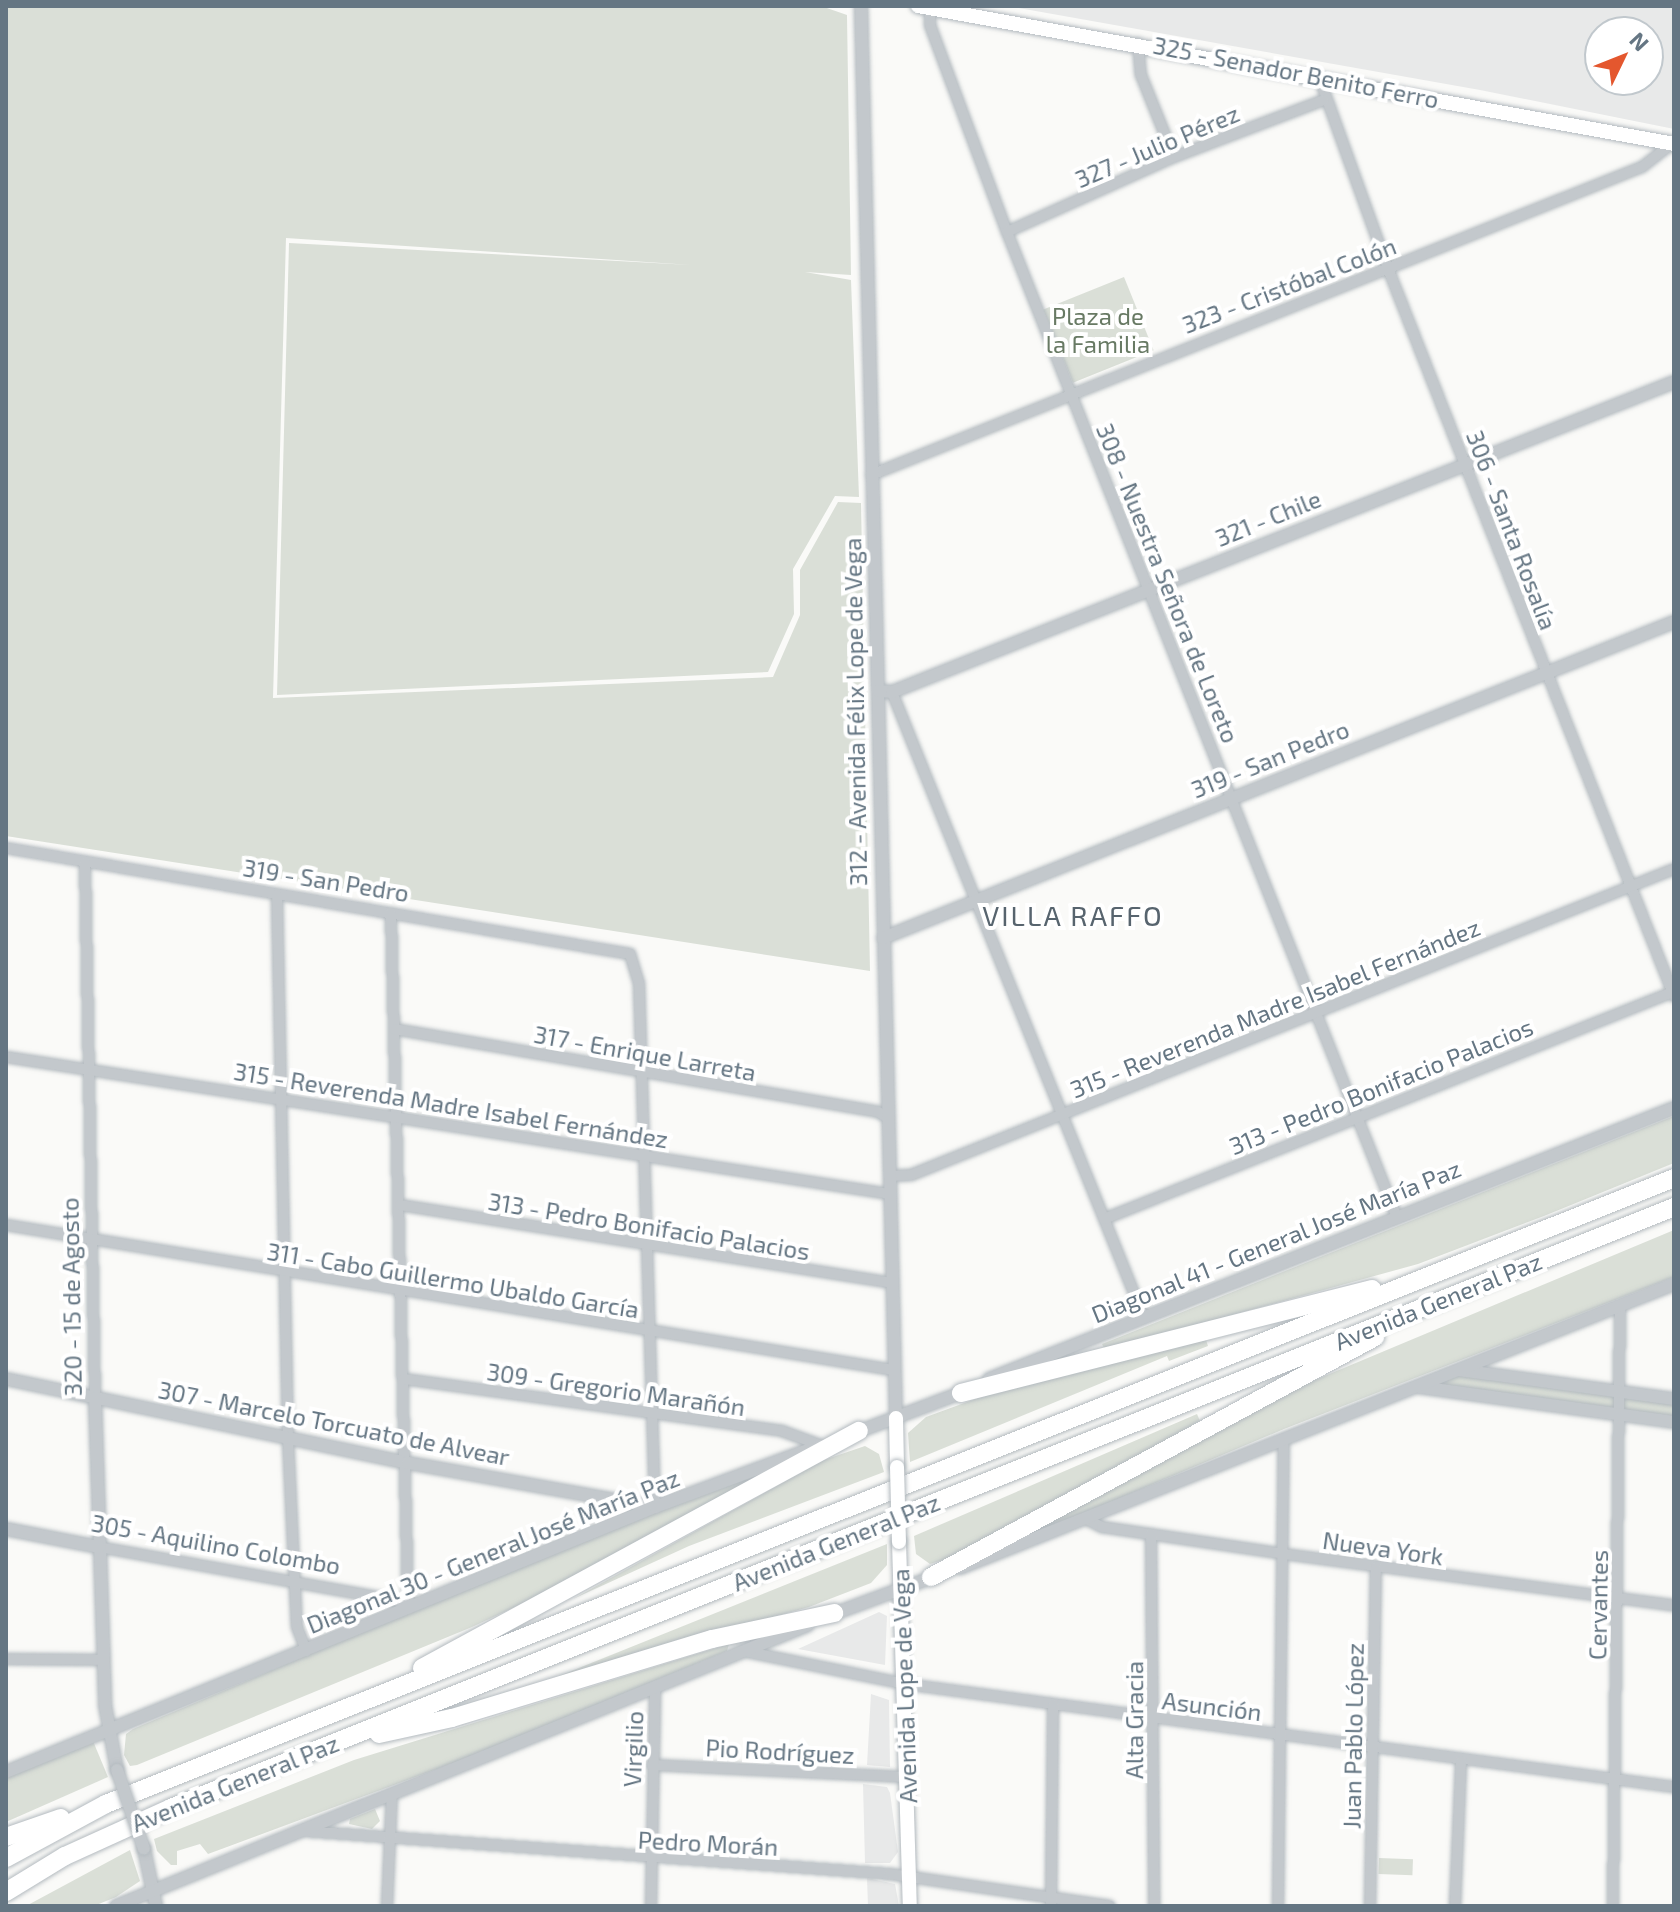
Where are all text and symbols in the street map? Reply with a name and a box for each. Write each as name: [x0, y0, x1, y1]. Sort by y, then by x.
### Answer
north arrow: [1584, 16, 1664, 96]
text: N: [1625, 26, 1655, 56]
street label: 325 - Senador Benito Ferro: [1151, 30, 1441, 114]
street label: 327 - Julio Pérez: [1070, 98, 1244, 194]
street label: 323 - Cristóbal Colón: [1178, 231, 1400, 339]
park label: Plaza de la Familia: [1046, 302, 1150, 358]
street label: 308 - Nuestra Señora de Loreto: [1091, 419, 1245, 747]
street label: 306 - Santa Rosalía: [1461, 426, 1563, 634]
street label: 321 - Chile: [1211, 484, 1325, 552]
street label: 312 - Avenida Félix Lope de Vega: [838, 537, 872, 887]
street label: 319 - San Pedro: [1187, 714, 1353, 804]
street label: 319 - San Pedro: [241, 853, 411, 907]
district label: VILLA RAFFO: [982, 898, 1164, 932]
street label: 315 - Reverenda Madre Isabel Fernández: [1066, 912, 1484, 1104]
street label: 313 - Pedro Bonifacio Palacios: [1225, 1012, 1537, 1160]
street label: 317 - Enrique Larreta: [532, 1019, 758, 1087]
street label: 315 - Reverenda Madre Isabel Fernández: [232, 1056, 670, 1154]
street label: Diagonal 41 - General José María Paz: [1086, 1153, 1466, 1329]
street label: 313 - Pedro Bonifacio Palacios: [486, 1186, 812, 1266]
street label: 320 - 15 de Agosto: [55, 1197, 87, 1397]
street label: 311 - Cabo Guillermo Ubaldo García: [265, 1236, 641, 1324]
street label: Avenida General Paz: [1330, 1246, 1546, 1356]
street label: 309 - Gregorio Marañón: [485, 1357, 747, 1421]
street label: 307 - Marcelo Torcuato de Alvear: [155, 1375, 513, 1471]
street label: Diagonal 30 - General José María Paz: [302, 1463, 684, 1639]
street label: Avenida General Paz: [728, 1487, 944, 1597]
street label: 305 - Aquilino Colombo: [89, 1508, 343, 1580]
street label: Nueva York: [1321, 1525, 1445, 1571]
street label: Cervantes: [1583, 1550, 1613, 1660]
street label: Avenida Lope de Vega: [886, 1568, 922, 1804]
street label: Juan Pablo López: [1337, 1643, 1369, 1829]
street label: Alta Gracia: [1120, 1661, 1148, 1779]
street label: Asunción: [1161, 1686, 1263, 1726]
street label: Virgilio: [617, 1710, 649, 1788]
street label: Avenida General Paz: [127, 1728, 343, 1838]
street label: Pio Rodríguez: [705, 1733, 855, 1769]
street label: Pedro Morán: [637, 1825, 779, 1861]

